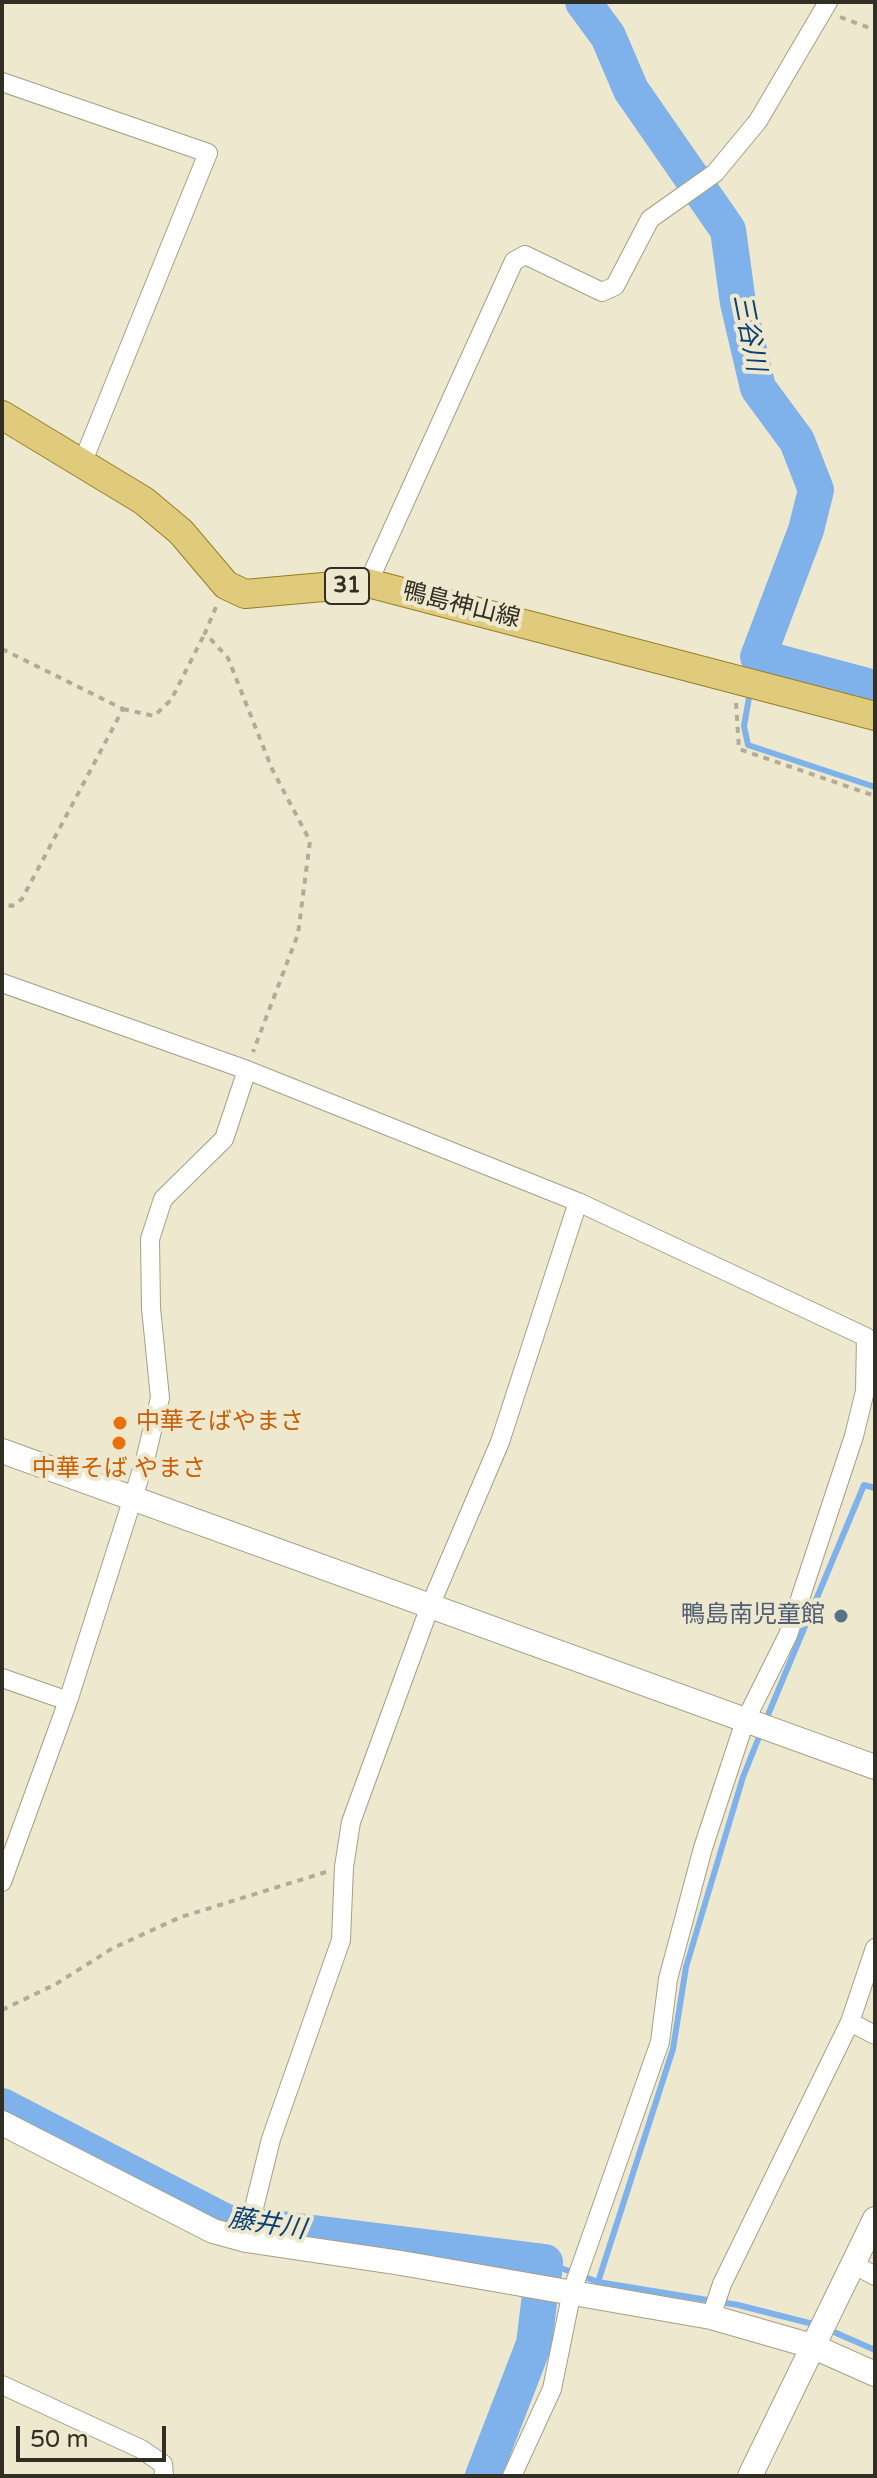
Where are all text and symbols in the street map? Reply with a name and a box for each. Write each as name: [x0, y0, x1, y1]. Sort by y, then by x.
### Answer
water label: 三谷川: [725, 292, 771, 374]
road number: 31: [325, 568, 369, 604]
street label: 鴨島神山線: [399, 578, 523, 634]
place label: 中華そばやまさ: [136, 1409, 304, 1437]
marker: 中華そばやまさ: [111, 1414, 129, 1432]
marker: 中華そば やまさ: [110, 1434, 128, 1452]
place label: 中華そば やまさ: [32, 1456, 206, 1484]
place label: 鴨島南児童館: [681, 1602, 825, 1630]
marker: 鴨島南児童館: [832, 1607, 850, 1625]
water label: 藤井川: [226, 2203, 308, 2247]
scale bar: [20, 2410, 170, 2460]
text: 50 m: [30, 2425, 88, 2454]

